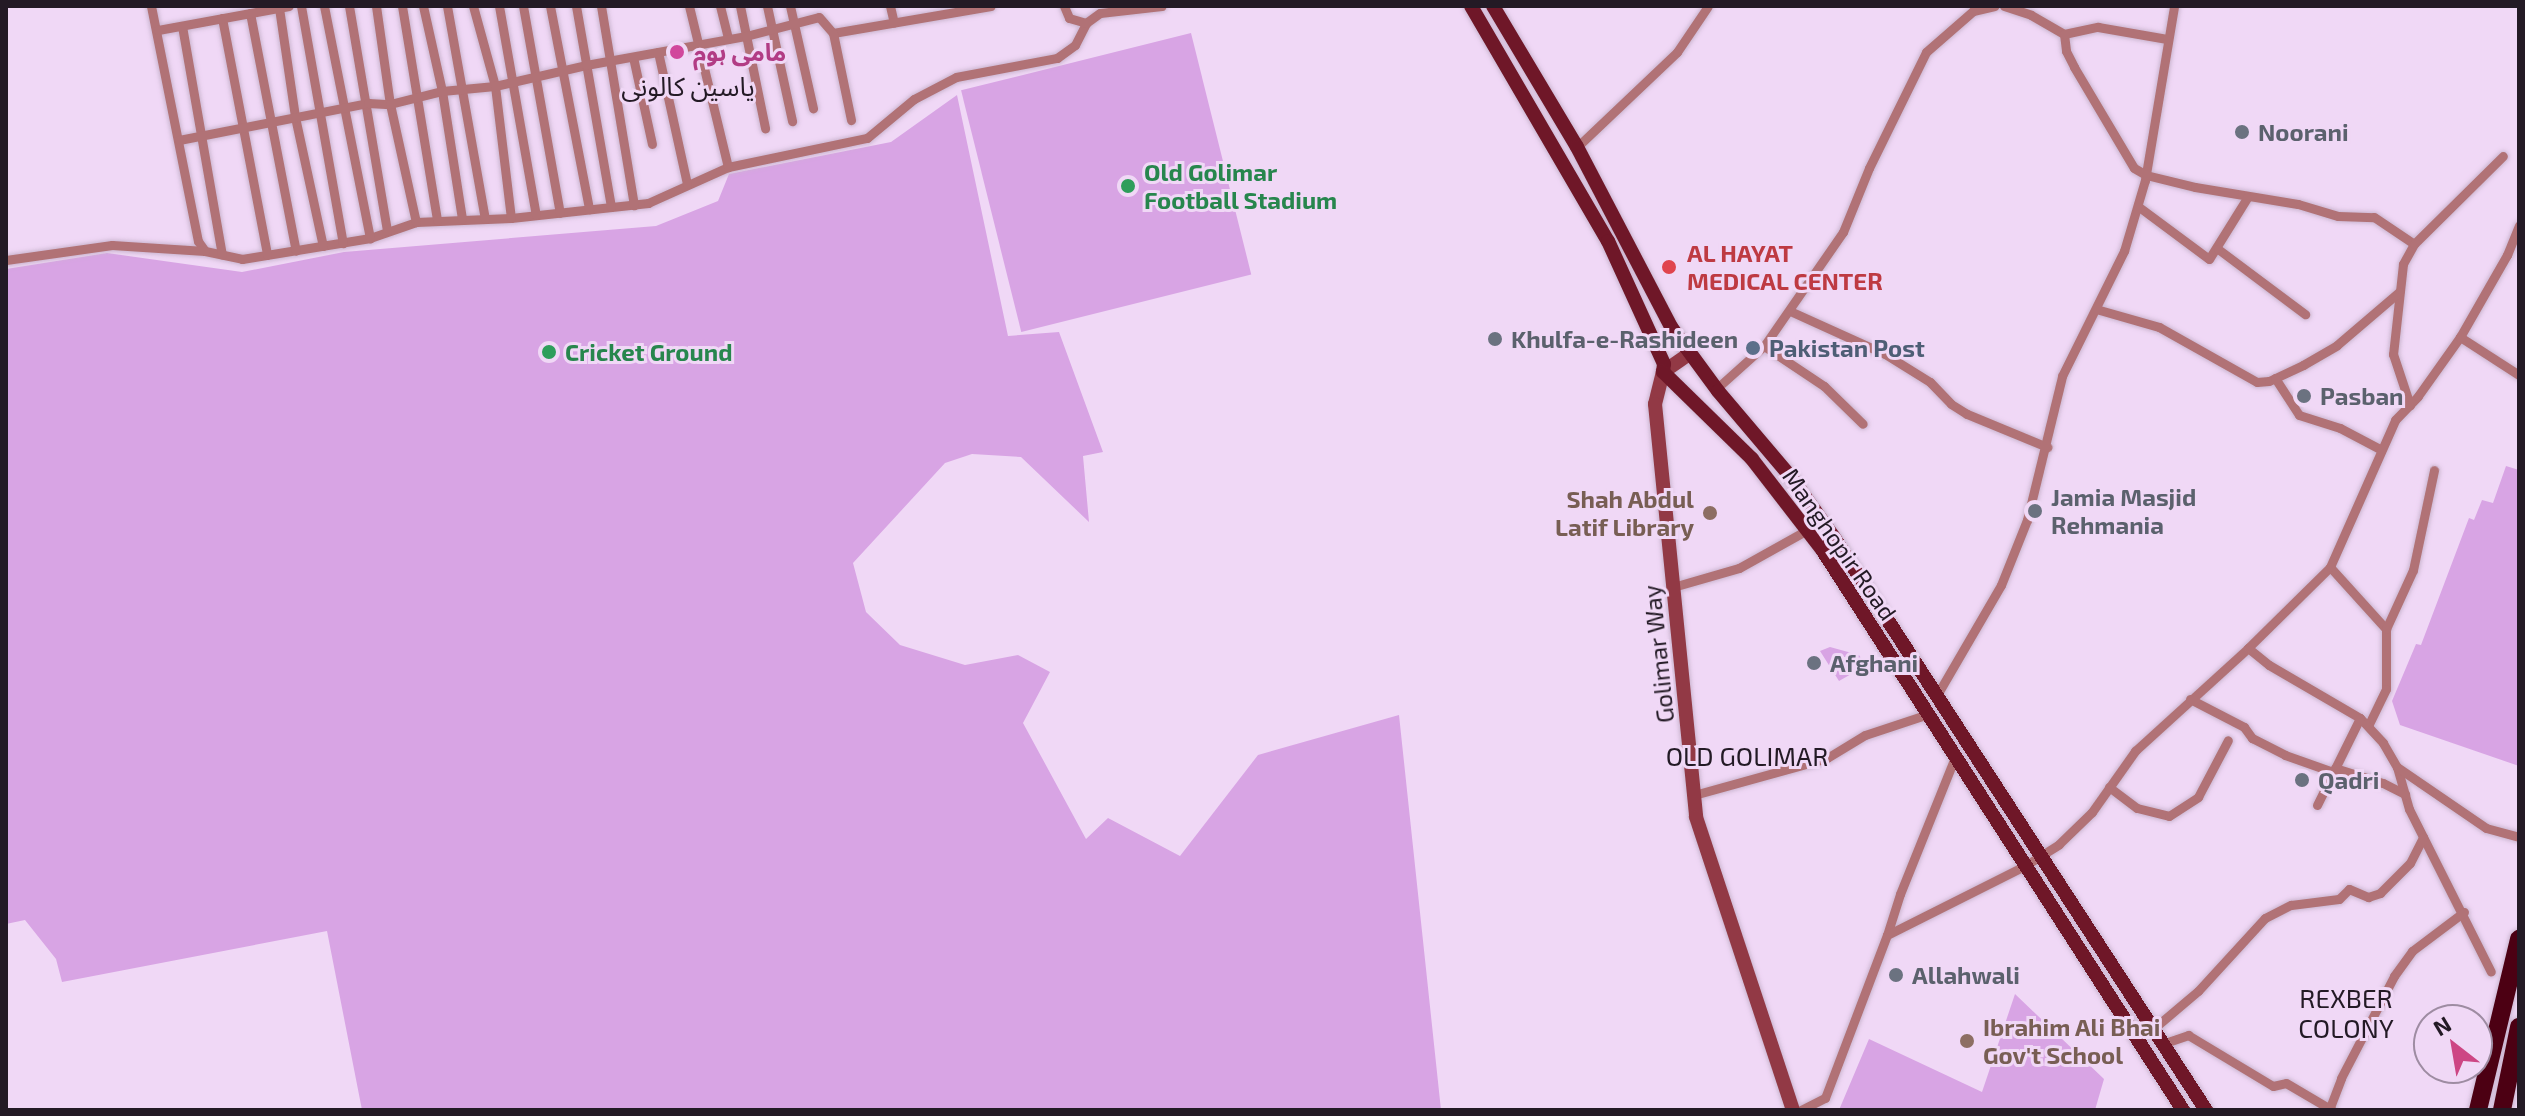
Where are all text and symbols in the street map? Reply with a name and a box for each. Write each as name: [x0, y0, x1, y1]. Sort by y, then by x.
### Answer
place label: مامی ہوم: [693, 38, 786, 66]
marker: مامی ہوم: [668, 43, 686, 61]
district label: یاسین کالونی: [621, 70, 755, 102]
place label: Noorani: [2258, 118, 2349, 146]
marker: Noorani: [2233, 123, 2251, 141]
place label: Old Golimar Football Stadium: [1144, 158, 1338, 214]
marker: Old Golimar Football Stadium: [1119, 177, 1137, 195]
place label: AL HAYAT MEDICAL CENTER: [1687, 239, 1883, 295]
marker: AL HAYAT MEDICAL CENTER: [1658, 256, 1680, 278]
place label: Khulfa-e-Rashideen: [1511, 325, 1738, 353]
marker: Khulfa-e-Rashideen: [1486, 330, 1504, 348]
place label: Pakistan Post: [1769, 334, 1925, 362]
place label: Cricket Ground: [565, 338, 732, 366]
marker: Pakistan Post: [1744, 339, 1762, 357]
marker: Cricket Ground: [540, 343, 558, 361]
place label: Pasban: [2320, 382, 2404, 410]
marker: Pasban: [2295, 387, 2313, 405]
street label: Manghopir Road: [1777, 462, 1903, 626]
place label: Jamia Masjid Rehmania: [2051, 483, 2196, 539]
place label: Shah Abdul Latif Library: [1555, 485, 1694, 541]
marker: Jamia Masjid Rehmania: [2026, 502, 2044, 520]
marker: Shah Abdul Latif Library: [1701, 504, 1719, 522]
street label: Golimar Way: [1636, 583, 1680, 725]
place label: Afghani: [1830, 649, 1918, 677]
marker: Afghani: [1805, 654, 1823, 672]
district label: OLD GOLIMAR: [1655, 740, 1839, 772]
place label: Qadri: [2318, 766, 2379, 794]
marker: Qadri: [2293, 771, 2311, 789]
place label: Allahwali: [1912, 961, 2020, 989]
marker: Allahwali: [1887, 966, 1905, 984]
district label: REXBER COLONY: [2292, 982, 2400, 1044]
north arrow: [2413, 1004, 2493, 1084]
text: N: [2428, 1010, 2455, 1040]
place label: Ibrahim Ali Bhai Gov't School: [1983, 1013, 2161, 1069]
marker: Ibrahim Ali Bhai Gov't School: [1958, 1032, 1976, 1050]

